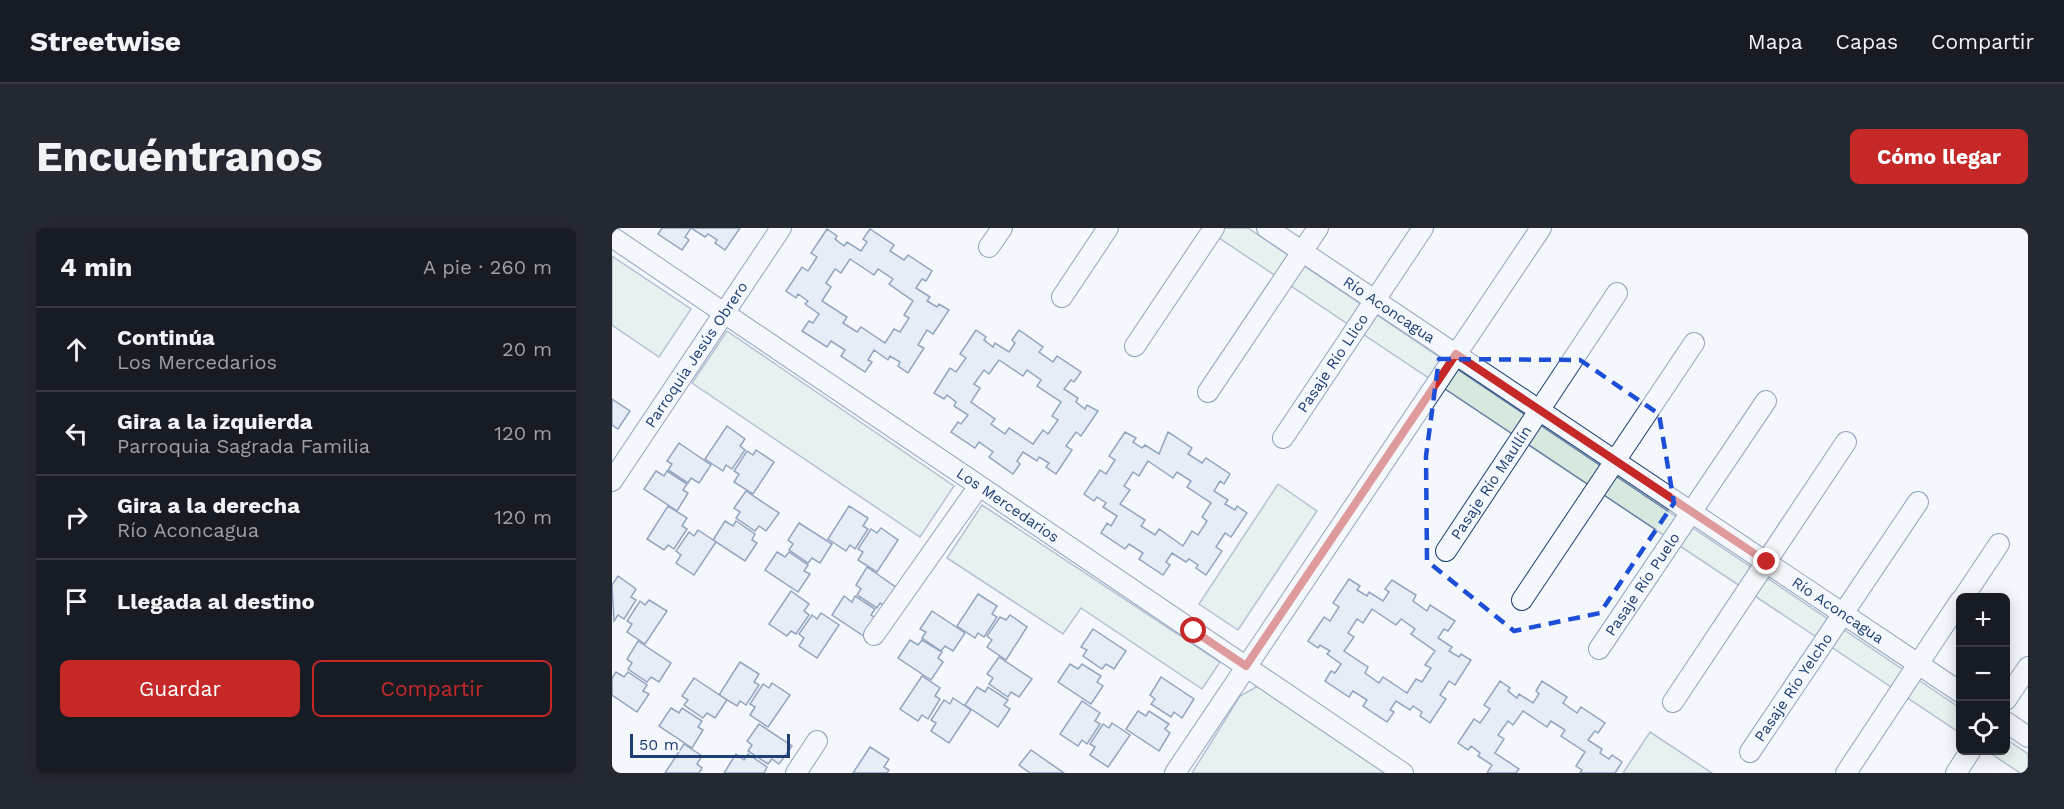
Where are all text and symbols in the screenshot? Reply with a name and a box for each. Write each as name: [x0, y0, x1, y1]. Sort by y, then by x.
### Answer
text: Streetwise: [30, 25, 181, 58]
text: Mapa: [1748, 29, 1803, 54]
text: Capas: [1836, 29, 1898, 54]
text: Compartir: [1931, 29, 2034, 54]
button: Cómo llegar: [1850, 129, 2028, 184]
text: Encuéntranos: [36, 132, 323, 181]
text: 4 min: [60, 252, 132, 282]
text: A pie · 260 m: [423, 255, 552, 279]
street label: Río Aconcagua: [1340, 273, 1439, 347]
street label: Parroquia Jesús Obrero: [641, 278, 752, 431]
street label: Pasaje Río Llico: [1294, 310, 1372, 416]
text: Continúa: [117, 325, 215, 350]
icon: ahead: [60, 333, 93, 366]
text: 20 m: [502, 337, 552, 361]
text: Los Mercedarios: [117, 350, 277, 374]
text: Gira a la izquierda: [117, 409, 313, 434]
icon: left: [60, 417, 93, 450]
text: 120 m: [494, 421, 552, 445]
street label: Pasaje Río Maullín: [1447, 422, 1536, 543]
text: Parroquia Sagrada Familia: [117, 434, 370, 458]
street label: Los Mercedarios: [953, 464, 1063, 546]
text: Gira a la derecha: [117, 493, 300, 518]
icon: right: [60, 501, 93, 534]
text: 120 m: [494, 505, 552, 529]
text: Río Aconcagua: [117, 518, 259, 542]
street label: Pasaje Río Puelo: [1601, 529, 1684, 639]
route end: [1753, 548, 1779, 574]
street label: Río Aconcagua: [1789, 573, 1888, 648]
icon: arrive: [60, 585, 93, 618]
text: Llegada al destino: [117, 589, 315, 614]
map controls: [1956, 593, 2010, 755]
button: +: [1956, 593, 2010, 647]
route start: [1180, 617, 1206, 643]
street label: Pasaje Río Yelcho: [1751, 630, 1836, 745]
button: −: [1956, 647, 2010, 701]
button: Guardar: [60, 660, 300, 717]
button: Compartir: [312, 660, 552, 717]
button: locate: [1956, 701, 2010, 755]
scale bar: [630, 731, 790, 758]
text: 50 m: [639, 735, 679, 754]

